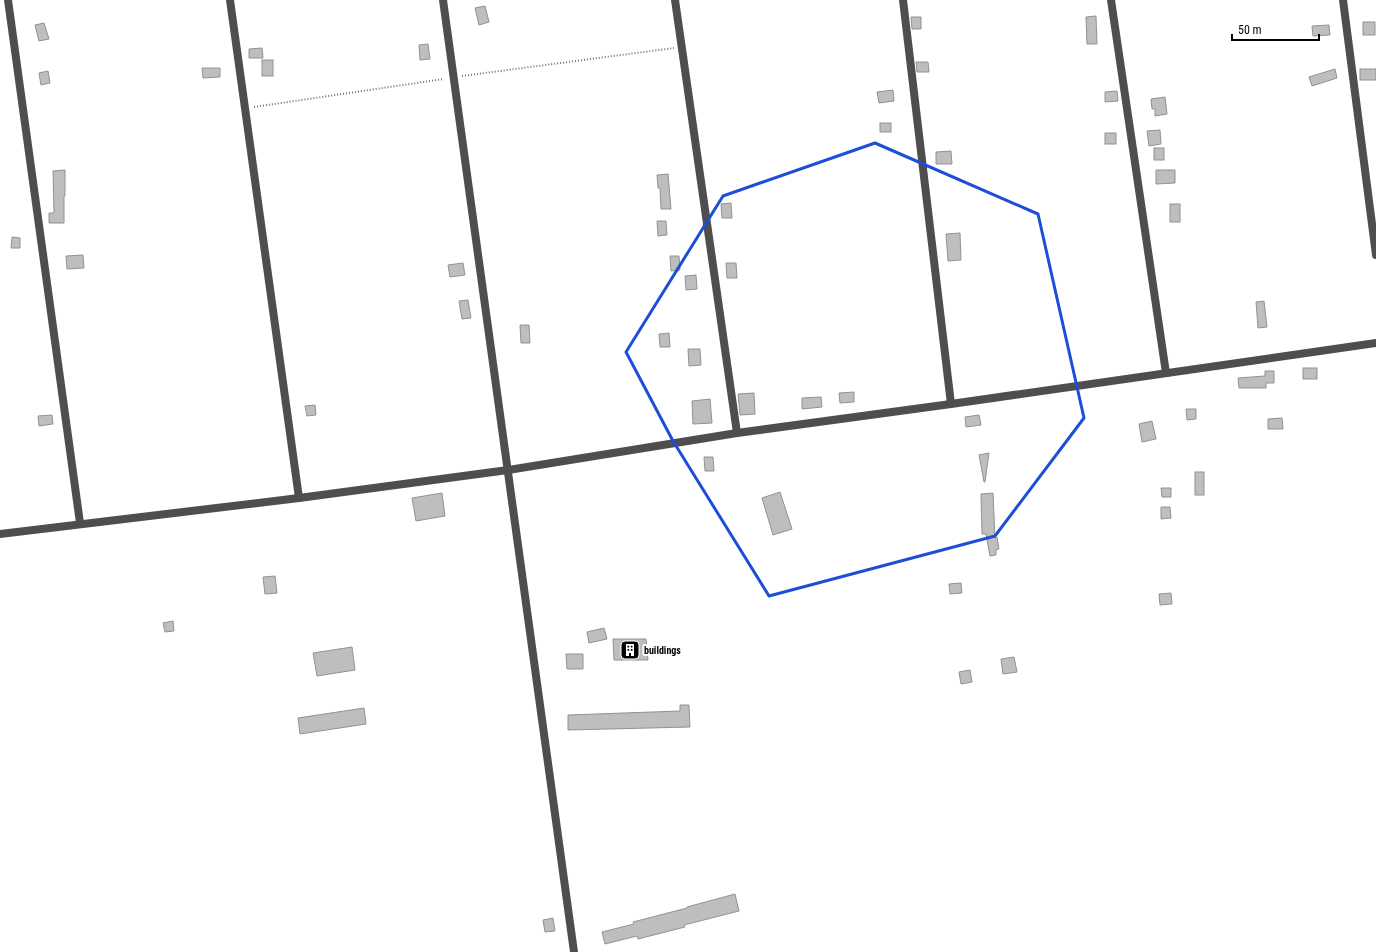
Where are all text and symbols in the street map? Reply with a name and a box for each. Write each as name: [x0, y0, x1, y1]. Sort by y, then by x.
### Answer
scale bar: [1232, 16, 1319, 42]
text: 50 m: [1238, 23, 1262, 37]
building icon: buildings: [619, 639, 641, 661]
place label: buildings: [644, 645, 681, 656]

